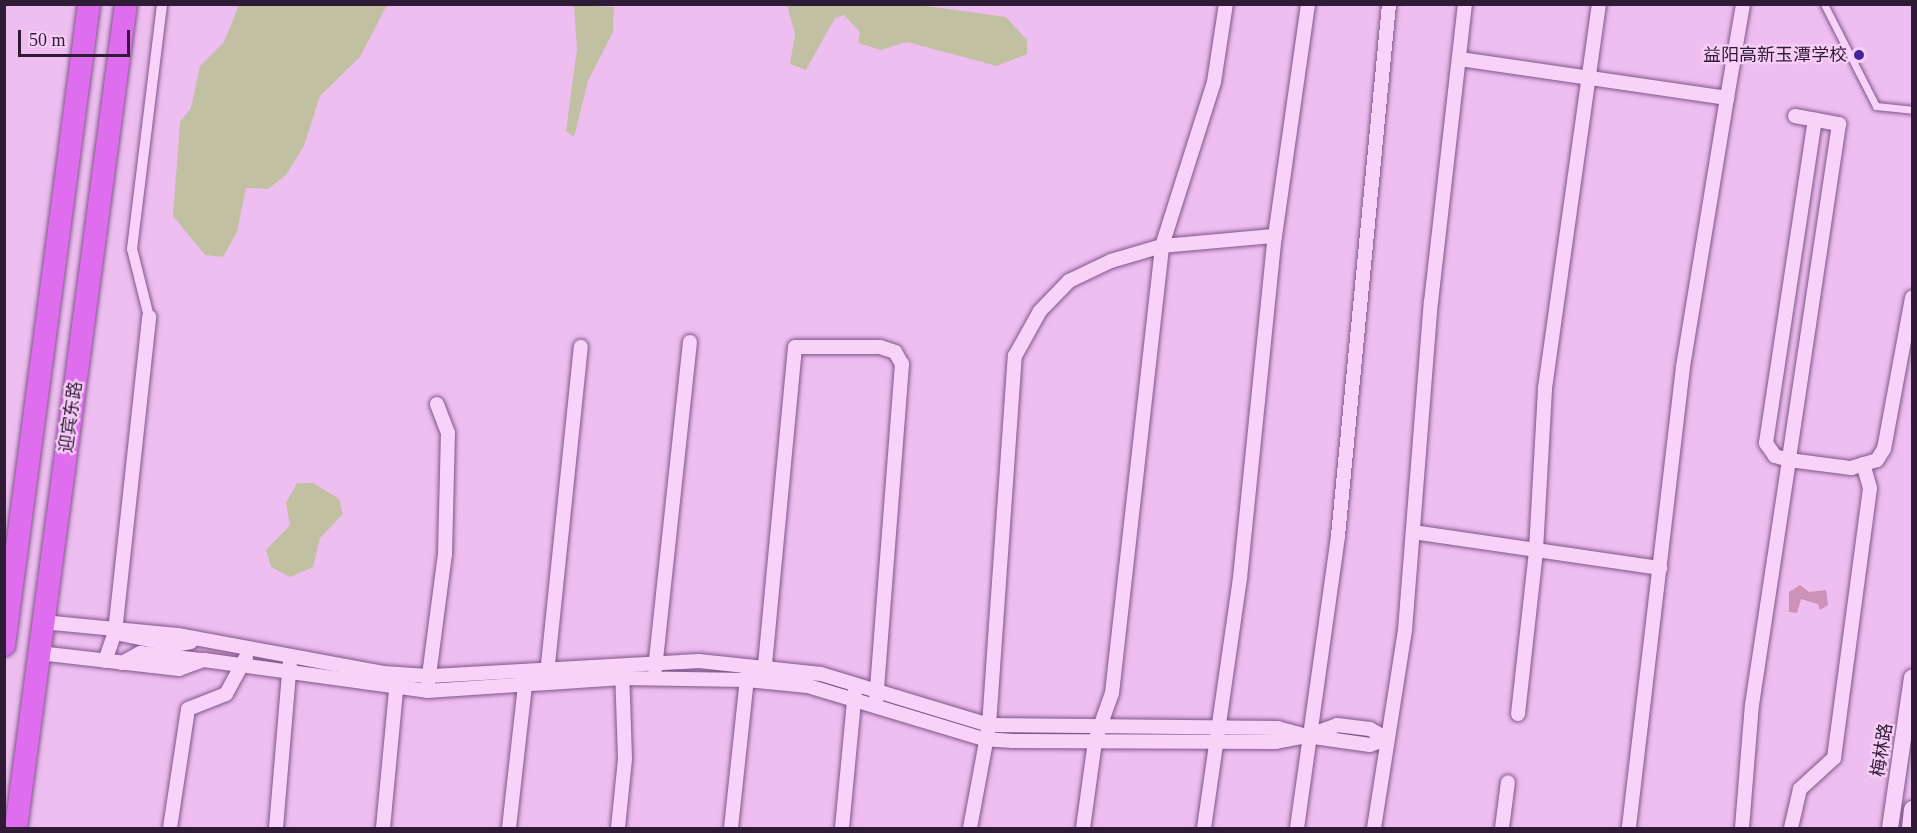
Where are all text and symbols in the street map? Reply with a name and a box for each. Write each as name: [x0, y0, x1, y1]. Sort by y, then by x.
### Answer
scale bar: [21, 18, 134, 56]
text: 50 m: [29, 30, 66, 50]
place label: 益阳高新玉潭学校: [1703, 44, 1847, 66]
marker: 益阳高新玉潭学校: [1852, 48, 1866, 62]
street label: 迎宾东路: [55, 380, 87, 454]
street label: 梅林路: [1867, 722, 1897, 778]

